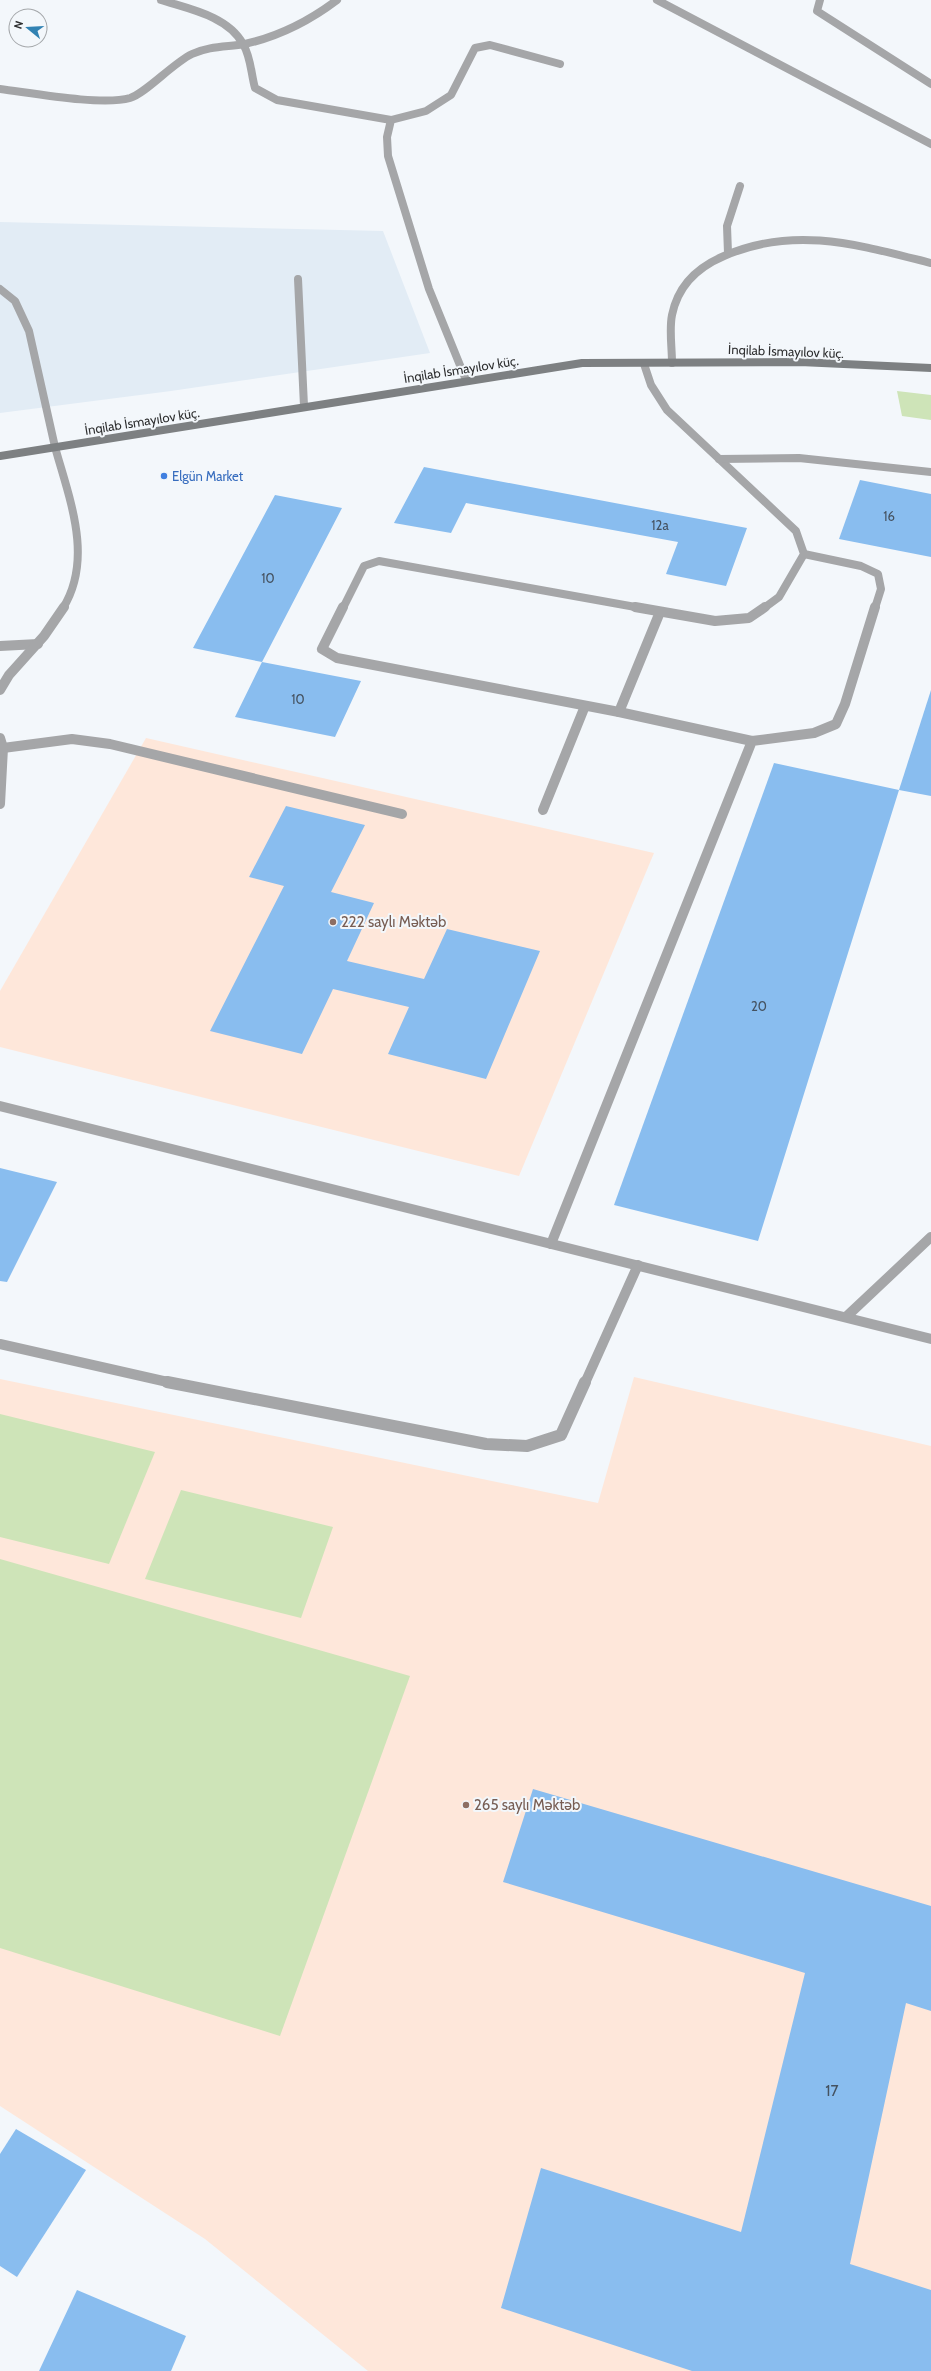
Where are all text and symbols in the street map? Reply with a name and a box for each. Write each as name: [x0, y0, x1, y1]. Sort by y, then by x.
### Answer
north arrow: [8, 8, 48, 48]
text: N: [11, 19, 26, 31]
street label: İnqilab İsmayılov küç.: [728, 341, 845, 361]
street label: İnqilab İsmayılov küç.: [402, 352, 520, 386]
street label: İnqilab İsmayılov küç.: [83, 404, 201, 438]
place label: Elgün Market: [172, 468, 244, 484]
marker: Elgün Market: [159, 471, 169, 481]
house number: 16: [883, 508, 895, 524]
house number: 12a: [651, 517, 669, 533]
house number: 10: [261, 570, 275, 586]
house number: 10: [291, 691, 305, 707]
place label: 222 saylı Məktəb: [341, 913, 446, 931]
marker: 222 saylı Məktəb: [328, 917, 338, 927]
house number: 20: [751, 998, 767, 1014]
place label: 265 saylı Məktəb: [474, 1796, 580, 1814]
marker: 265 saylı Məktəb: [461, 1800, 471, 1810]
house number: 17: [825, 2081, 839, 2100]

